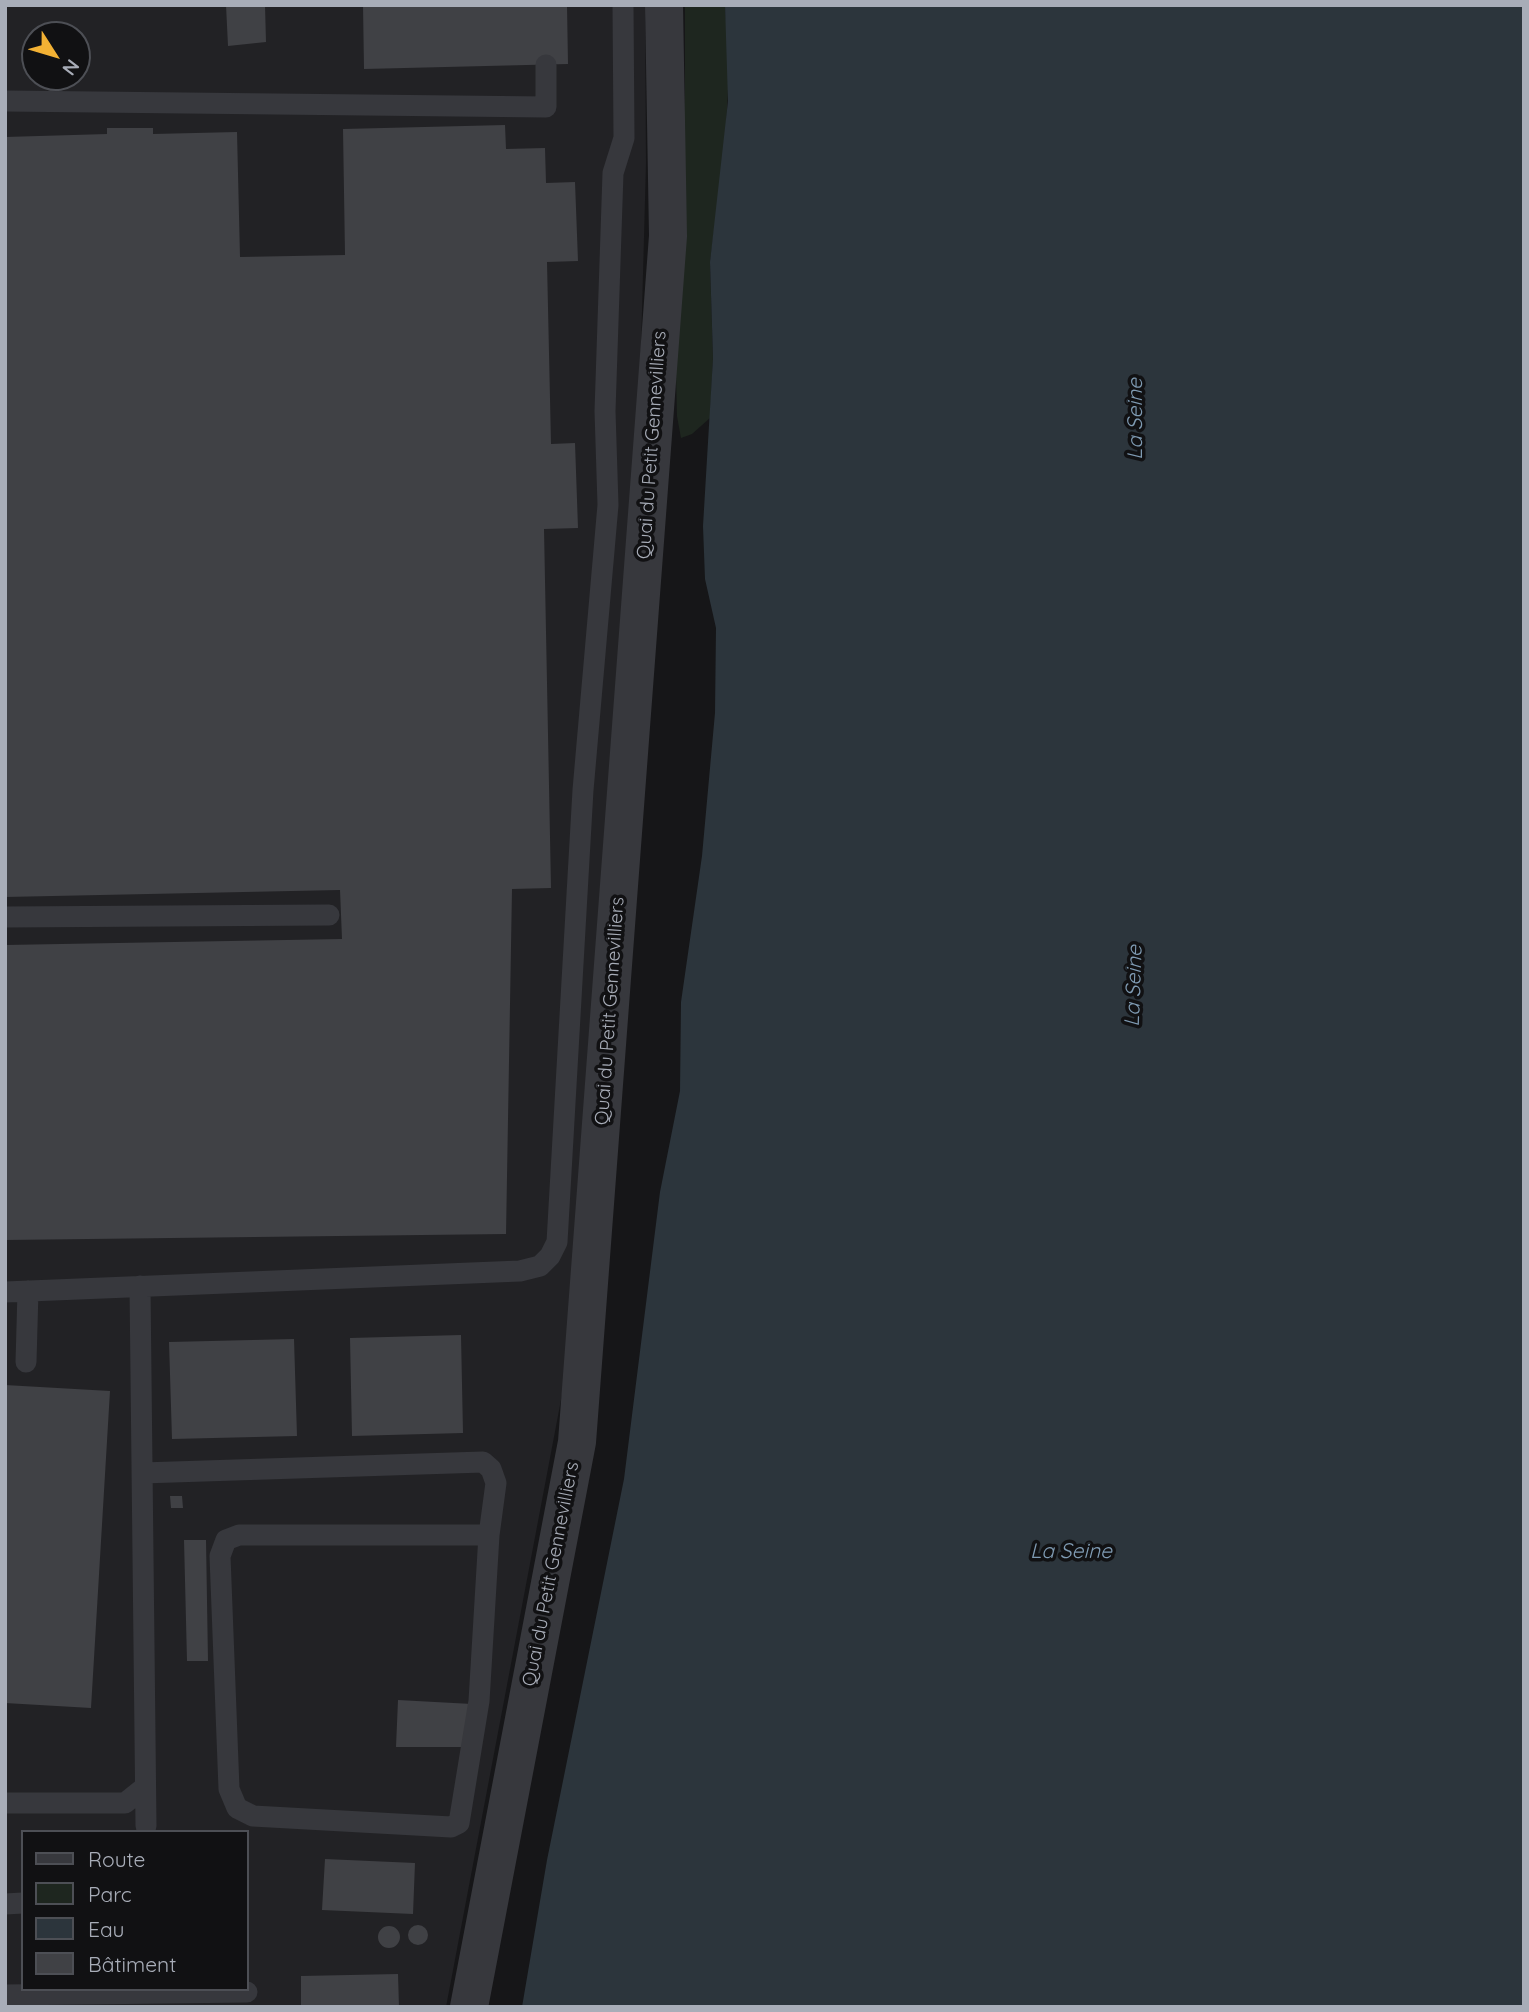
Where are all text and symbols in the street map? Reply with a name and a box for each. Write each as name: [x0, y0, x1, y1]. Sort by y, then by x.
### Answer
north arrow: [21, 21, 91, 91]
text: N: [57, 55, 85, 80]
street label: Quai du Petit Gennevilliers: [633, 330, 671, 560]
water label: La Seine: [1123, 378, 1149, 460]
street label: Quai du Petit Gennevilliers: [591, 896, 629, 1126]
water label: La Seine: [1120, 945, 1148, 1027]
street label: Quai du Petit Gennevilliers: [518, 1460, 584, 1688]
water label: La Seine: [1030, 1539, 1112, 1565]
legend: [21, 1830, 248, 1991]
text: Route: [88, 1846, 145, 1872]
text: Parc: [88, 1881, 132, 1907]
text: Eau: [88, 1916, 124, 1942]
text: Bâtiment: [88, 1951, 176, 1977]

